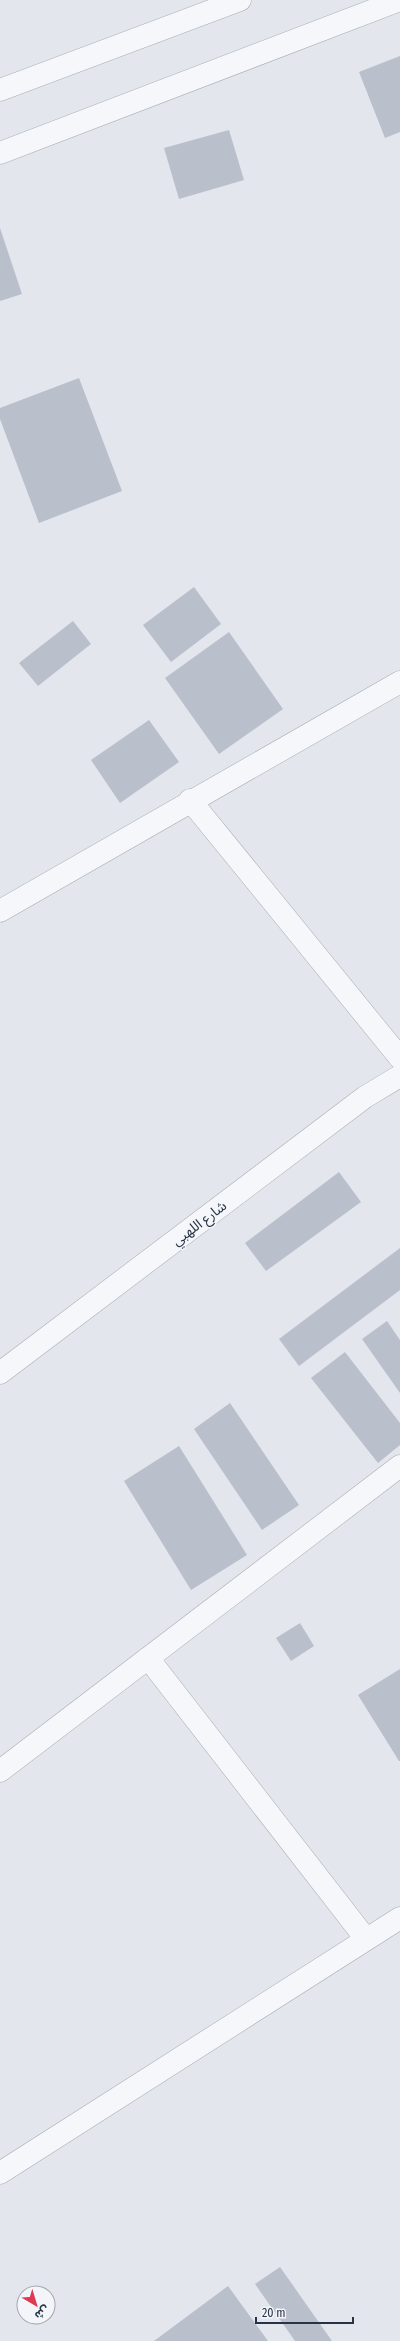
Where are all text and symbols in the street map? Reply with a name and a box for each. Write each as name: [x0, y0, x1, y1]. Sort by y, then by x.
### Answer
street label: شارع اللهبي: [169, 1197, 231, 1251]
north arrow: [16, 2285, 56, 2325]
scale bar: [256, 2299, 353, 2325]
text: ش: [32, 2303, 52, 2322]
text: 20 m: [262, 2306, 286, 2320]

